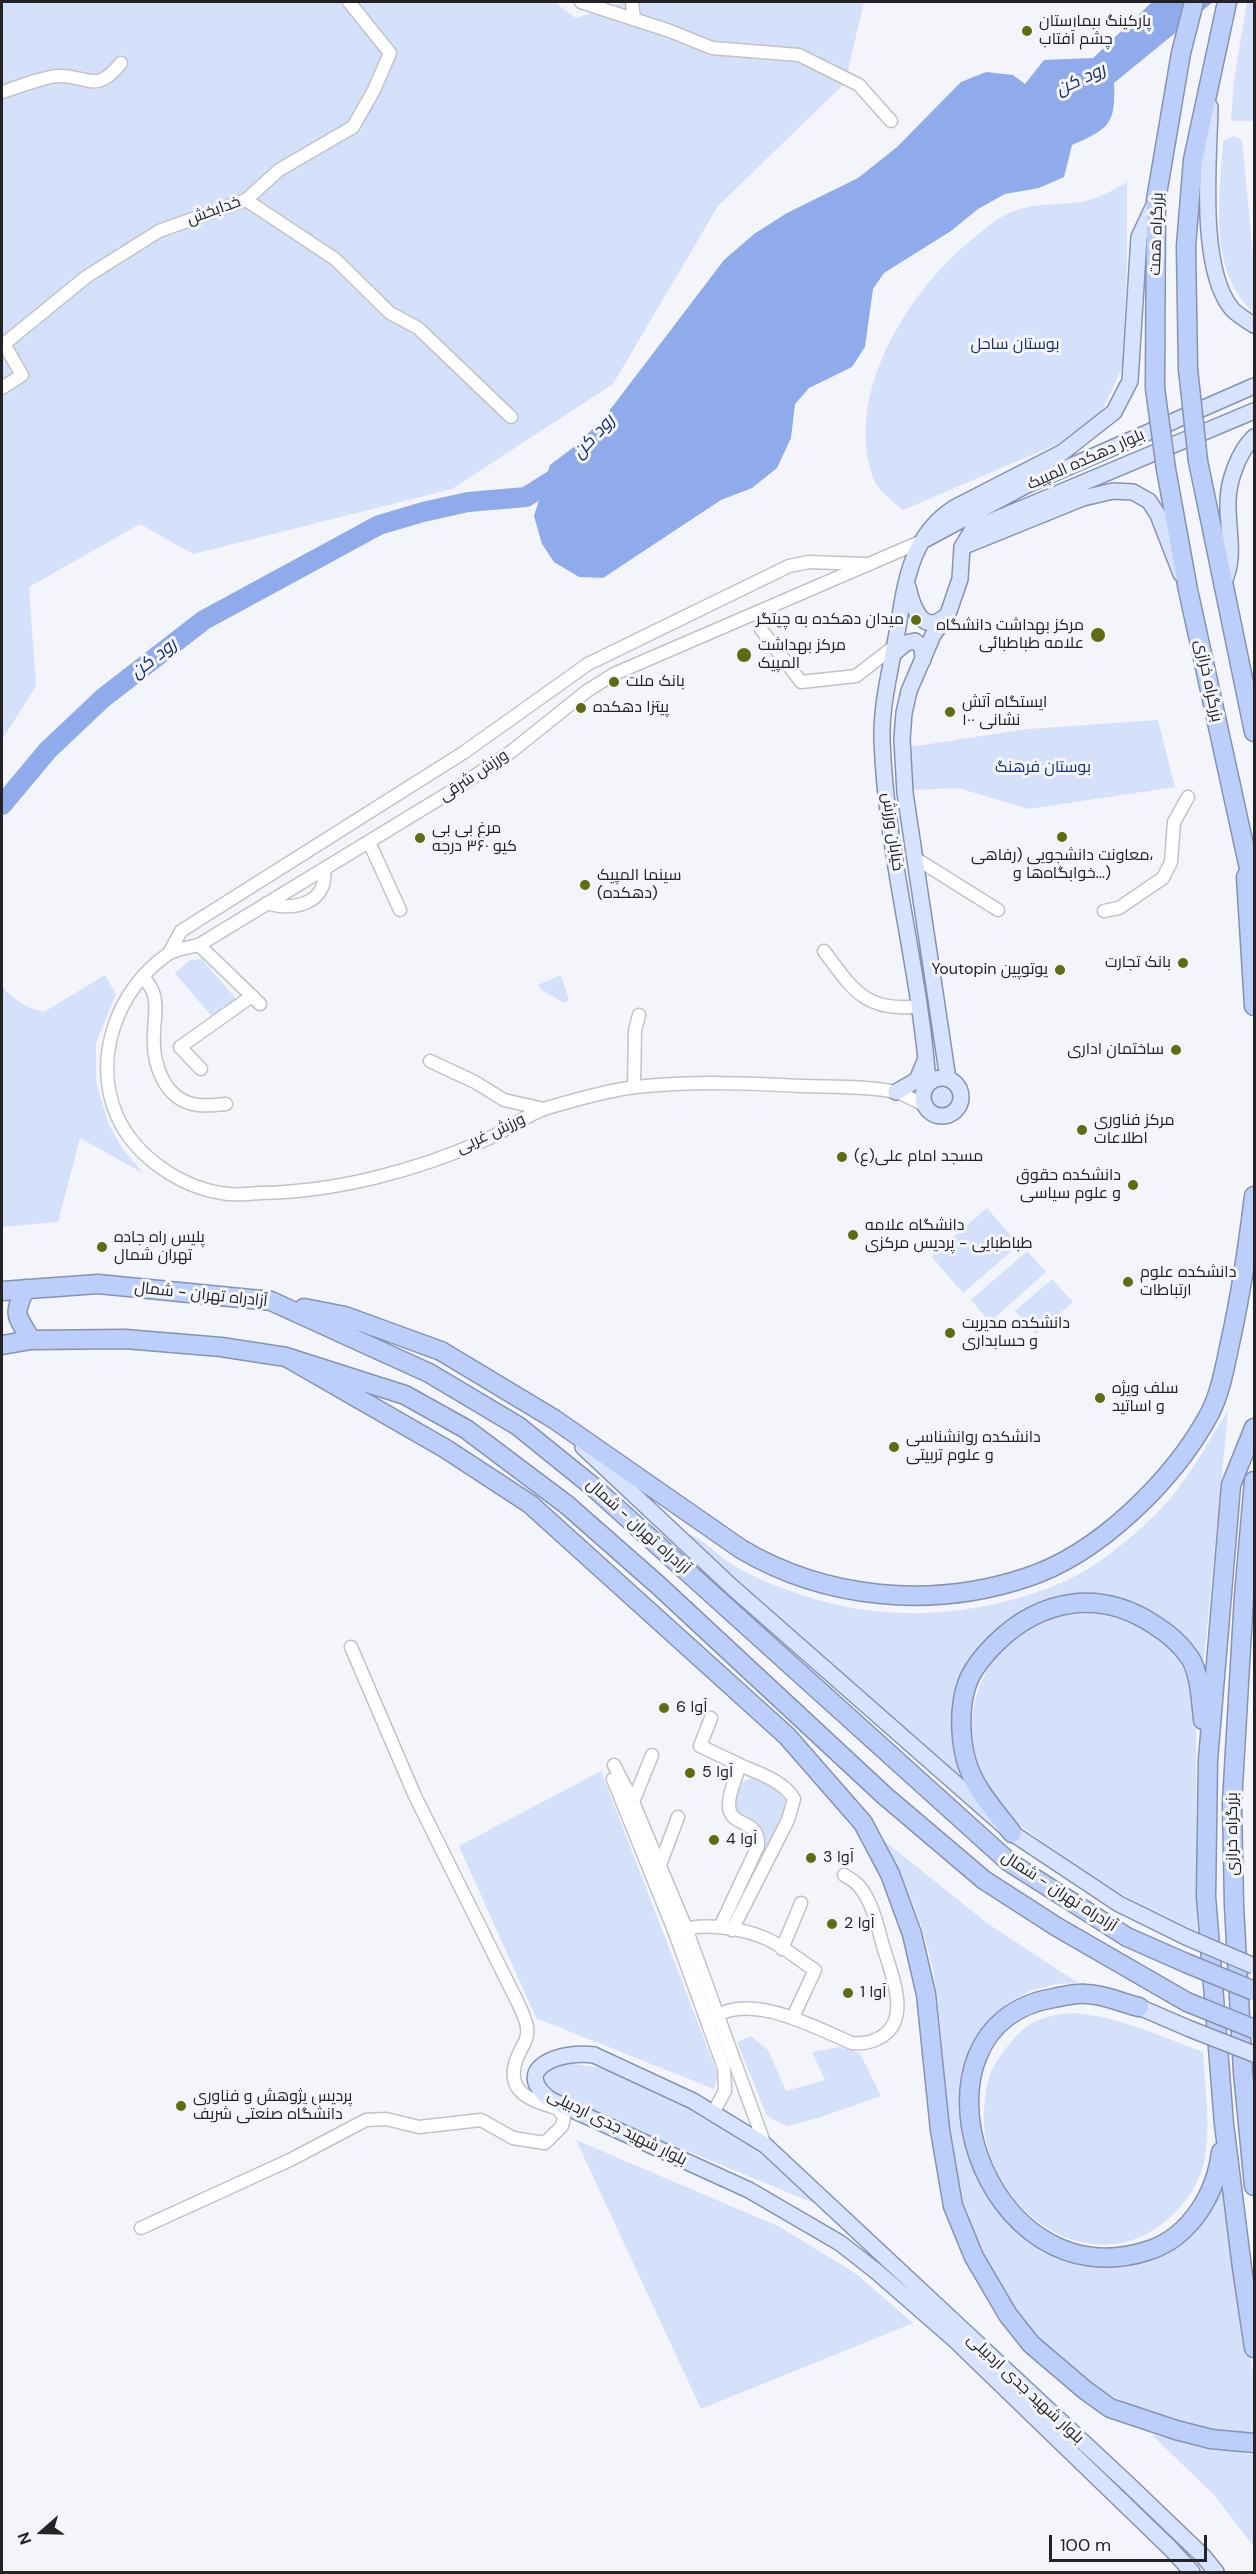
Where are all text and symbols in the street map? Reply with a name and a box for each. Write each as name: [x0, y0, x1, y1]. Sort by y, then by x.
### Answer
place label: پاركينگ بيمارستان چشم آفتاب: [1039, 12, 1151, 50]
marker: پاركينگ بيمارستان چشم آفتاب: [1020, 24, 1034, 38]
water label: رود کن: [1053, 59, 1109, 101]
street label: خدابخش: [185, 192, 243, 230]
street label: بزرگراه همت: [1146, 192, 1168, 276]
park label: بوستان ساحل: [970, 335, 1060, 355]
water label: رود کن: [568, 411, 620, 463]
street label: بلوار دهکده المپیک: [1024, 426, 1148, 494]
place label: میدان دهکده به چیتگر: [756, 610, 904, 630]
marker: میدان دهکده به چیتگر: [909, 613, 923, 627]
place label: مرکز بهداشت دانشگاه علامه طباطبائی: [936, 616, 1084, 654]
marker: مرکز بهداشت دانشگاه علامه طباطبائی: [1089, 626, 1107, 644]
water label: رود کن: [127, 634, 181, 684]
place label: مرکز بهداشت المپیک: [758, 636, 846, 674]
street label: بزرگراه خرازی: [1190, 638, 1226, 724]
marker: مرکز بهداشت المپیک: [735, 646, 753, 664]
place label: بانک ملت: [626, 672, 685, 692]
marker: بانک ملت: [607, 675, 621, 689]
place label: ایستگاه آتش نشانی ۱۰۰: [962, 693, 1047, 731]
place label: پیتزا دهکده: [593, 698, 669, 718]
marker: پیتزا دهکده: [574, 701, 588, 715]
marker: ایستگاه آتش نشانی ۱۰۰: [943, 705, 957, 719]
street label: ورزش شرقی: [436, 746, 512, 806]
park label: بوستان فرهنگ: [995, 758, 1091, 778]
street label: خیابان ورزش: [877, 792, 907, 872]
place label: مرغ بی بی کیو ۳۶۰ درجه: [432, 819, 517, 857]
marker: معاونت دانشجویی (رفاهی، خوابگاه‌ها و...): [1055, 830, 1069, 844]
marker: مرغ بی بی کیو ۳۶۰ درجه: [413, 831, 427, 845]
place label: معاونت دانشجویی (رفاهی، خوابگاه‌ها و...): [971, 846, 1153, 884]
place label: سینما المپیک (دهکده): [597, 866, 681, 904]
marker: سینما المپیک (دهکده): [578, 878, 592, 892]
place label: بانک تجارت: [1105, 953, 1171, 973]
marker: بانک تجارت: [1176, 956, 1190, 970]
place label: Youtopin یوتوپین: [931, 960, 1048, 980]
marker: Youtopin یوتوپین: [1053, 963, 1067, 977]
place label: ساختمان اداری: [1067, 1040, 1164, 1060]
marker: ساختمان اداری: [1169, 1043, 1183, 1057]
street label: ورزش غربی: [454, 1110, 528, 1158]
place label: مرکز فناوری اطلاعات: [1094, 1111, 1175, 1149]
marker: مرکز فناوری اطلاعات: [1075, 1123, 1089, 1137]
place label: مسجد امام علی(ع): [854, 1147, 983, 1167]
marker: مسجد امام علی(ع): [835, 1150, 849, 1164]
place label: دانشکده حقوق و علوم سیاسی: [1016, 1166, 1121, 1204]
marker: دانشکده حقوق و علوم سیاسی: [1126, 1178, 1140, 1192]
place label: دانشگاه علامه طباطبایی - پردیس مرکزی: [865, 1216, 1033, 1254]
place label: پلیس راه جاده تهران شمال: [114, 1228, 205, 1266]
marker: دانشگاه علامه طباطبایی - پردیس مرکزی: [846, 1228, 860, 1242]
marker: پلیس راه جاده تهران شمال: [95, 1240, 109, 1254]
place label: دانشکده علوم ارتباطات: [1140, 1263, 1236, 1301]
marker: دانشکده علوم ارتباطات: [1121, 1275, 1135, 1289]
street label: آزادراه تهران - شمال: [133, 1278, 269, 1312]
place label: دانشکده مدیریت و حسابداری: [962, 1314, 1070, 1352]
marker: دانشکده مدیریت و حسابداری: [943, 1326, 957, 1340]
place label: سلف ویژه و اساتید: [1112, 1379, 1178, 1417]
marker: سلف ویژه و اساتید: [1093, 1391, 1107, 1405]
place label: دانشکده روانشناسی و علوم تربیتی: [906, 1428, 1041, 1466]
marker: دانشکده روانشناسی و علوم تربیتی: [887, 1440, 901, 1454]
street label: آزادراه تهران - شمال: [582, 1475, 694, 1579]
place label: آوا 6: [676, 1698, 708, 1718]
marker: آوا 6: [657, 1701, 671, 1715]
place label: آوا 5: [702, 1763, 733, 1783]
marker: آوا 5: [683, 1766, 697, 1780]
street label: بزرگراه خرازی: [1223, 1792, 1243, 1876]
place label: آوا 4: [726, 1830, 757, 1850]
marker: آوا 4: [707, 1833, 721, 1847]
place label: آوا 3: [823, 1848, 854, 1868]
street label: آزادراه تهران - شمال: [998, 1848, 1120, 1936]
marker: آوا 3: [804, 1851, 818, 1865]
place label: آوا 2: [844, 1914, 875, 1934]
marker: آوا 2: [825, 1917, 839, 1931]
place label: آوا 1: [860, 1983, 887, 2003]
marker: آوا 1: [841, 1986, 855, 2000]
street label: بلوار شهید جدی اردبیلی: [544, 2086, 690, 2170]
place label: پردیس پژوهش و فناوری دانشگاه صنعتی شریف: [193, 2087, 352, 2125]
marker: پردیس پژوهش و فناوری دانشگاه صنعتی شریف: [174, 2099, 188, 2113]
street label: بلوار شهید جدی اردبیلی: [963, 2330, 1087, 2448]
north arrow: [12, 2502, 72, 2562]
scale bar: [1052, 2523, 1210, 2561]
text: N: [13, 2529, 36, 2547]
text: 100 m: [1060, 2533, 1111, 2557]

